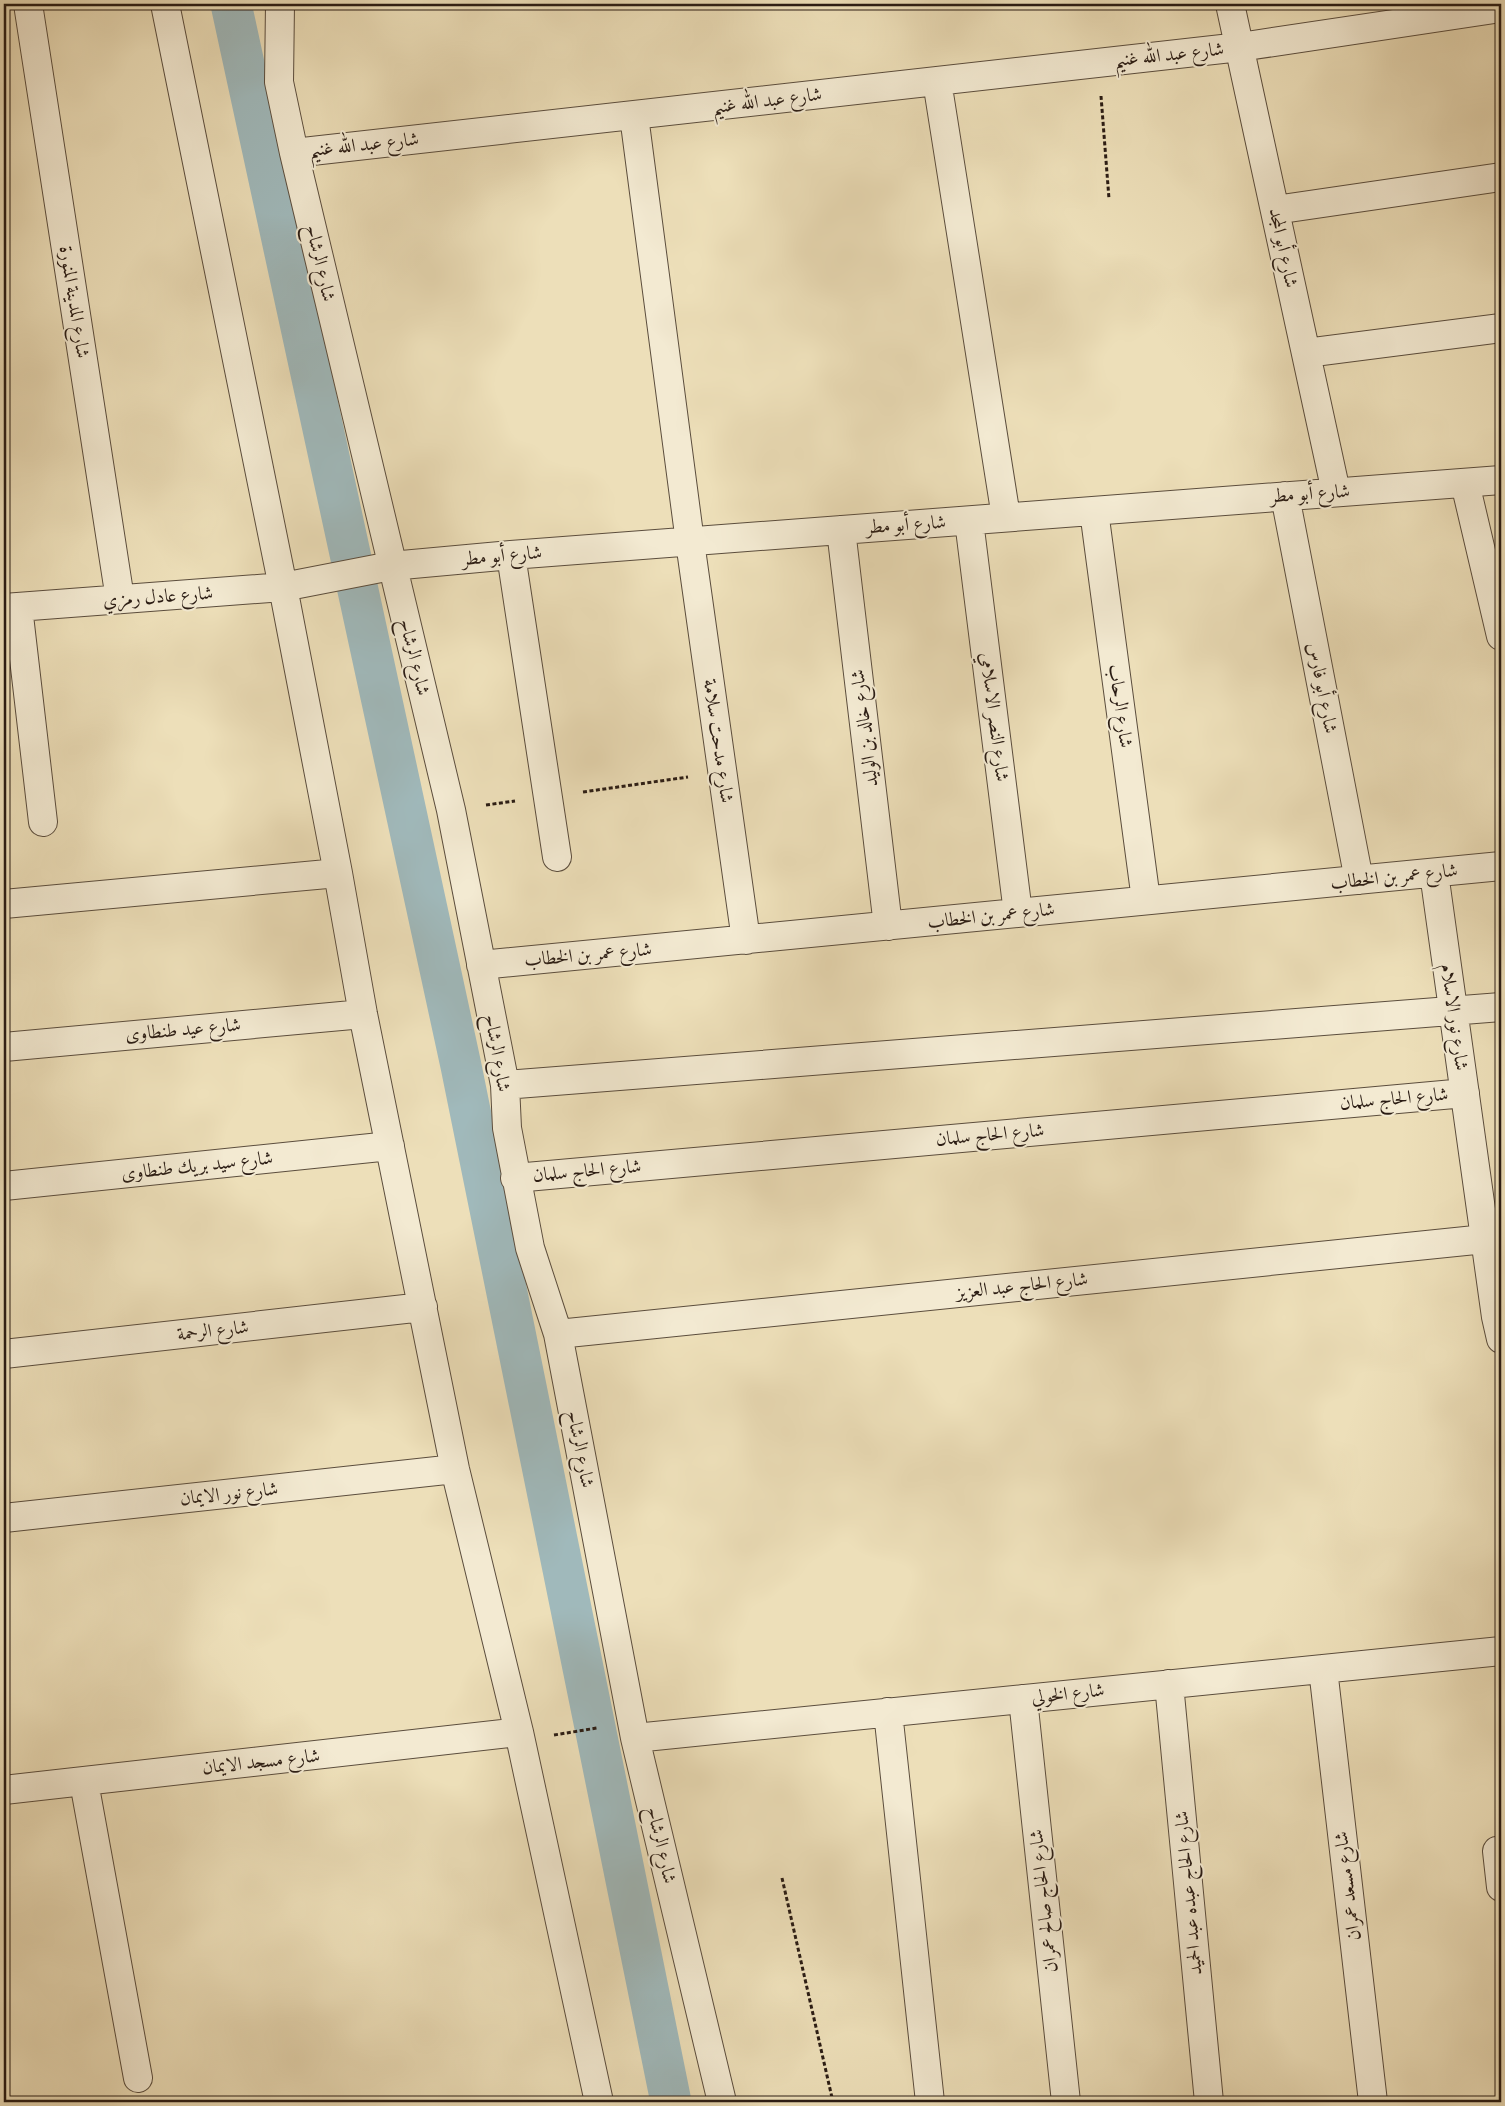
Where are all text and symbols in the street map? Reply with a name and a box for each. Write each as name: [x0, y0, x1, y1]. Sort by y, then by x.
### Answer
street label: شارع عبد الله غنيم: [1113, 34, 1226, 79]
street label: شارع عبد الله غنيم: [710, 79, 824, 126]
street label: شارع عبد الله غنيم: [308, 124, 421, 169]
street label: شارع أبو المجد: [1260, 206, 1305, 291]
street label: شارع الرشاح: [295, 222, 340, 305]
street label: شارع المدينة المنورة: [51, 244, 94, 360]
street label: شارع أبو مطر: [1267, 478, 1351, 511]
street label: شارع أبو مطر: [863, 509, 947, 542]
street label: شارع أبو مطر: [459, 539, 543, 574]
street label: شارع عادل رمزي: [102, 582, 214, 615]
street label: شارع الرشاح: [388, 616, 435, 699]
street label: شارع أبو فارس: [1299, 640, 1344, 736]
street label: شارع النصر الاسلامي: [972, 651, 1013, 783]
street label: شارع الرحاب: [1100, 663, 1137, 750]
street label: شارع خالد بن الوليد: [846, 668, 887, 788]
street label: شارع مدحت سلامة: [695, 677, 738, 805]
street label: شارع عمر بن الخطاب: [1329, 859, 1459, 898]
street label: شارع عمر بن الخطاب: [926, 898, 1056, 937]
street label: شارع عمر بن الخطاب: [523, 938, 653, 975]
street label: شارع نور الاسلام: [1431, 962, 1473, 1072]
street label: شارع الرشاح: [474, 1012, 515, 1095]
street label: شارع عيد طنطاوى: [124, 1013, 242, 1050]
street label: شارع الحاج سلمان: [1339, 1083, 1450, 1120]
street label: شارع الحاج سلمان: [935, 1119, 1046, 1156]
street label: شارع سيد بريك طنطاوى: [120, 1147, 274, 1188]
street label: شارع الحاج سلمان: [532, 1155, 643, 1192]
street label: شارع الحاج عبد العزيز: [953, 1268, 1090, 1310]
street label: شارع الرحمة: [176, 1316, 250, 1349]
street label: شارع الرشاح: [556, 1408, 599, 1491]
street label: شارع نور الايمان: [179, 1477, 280, 1514]
street label: شارع الخولي: [1030, 1679, 1106, 1712]
street label: شارع مسجد الايمان: [201, 1744, 321, 1783]
street label: شارع الرشاح: [636, 1804, 681, 1887]
street label: شارع الحاج عبده عبد الحميد: [1170, 1810, 1213, 1976]
street label: شارع الحاج صالح عمران: [1025, 1828, 1068, 1974]
street label: شارع مسعد عمران: [1330, 1830, 1369, 1942]

